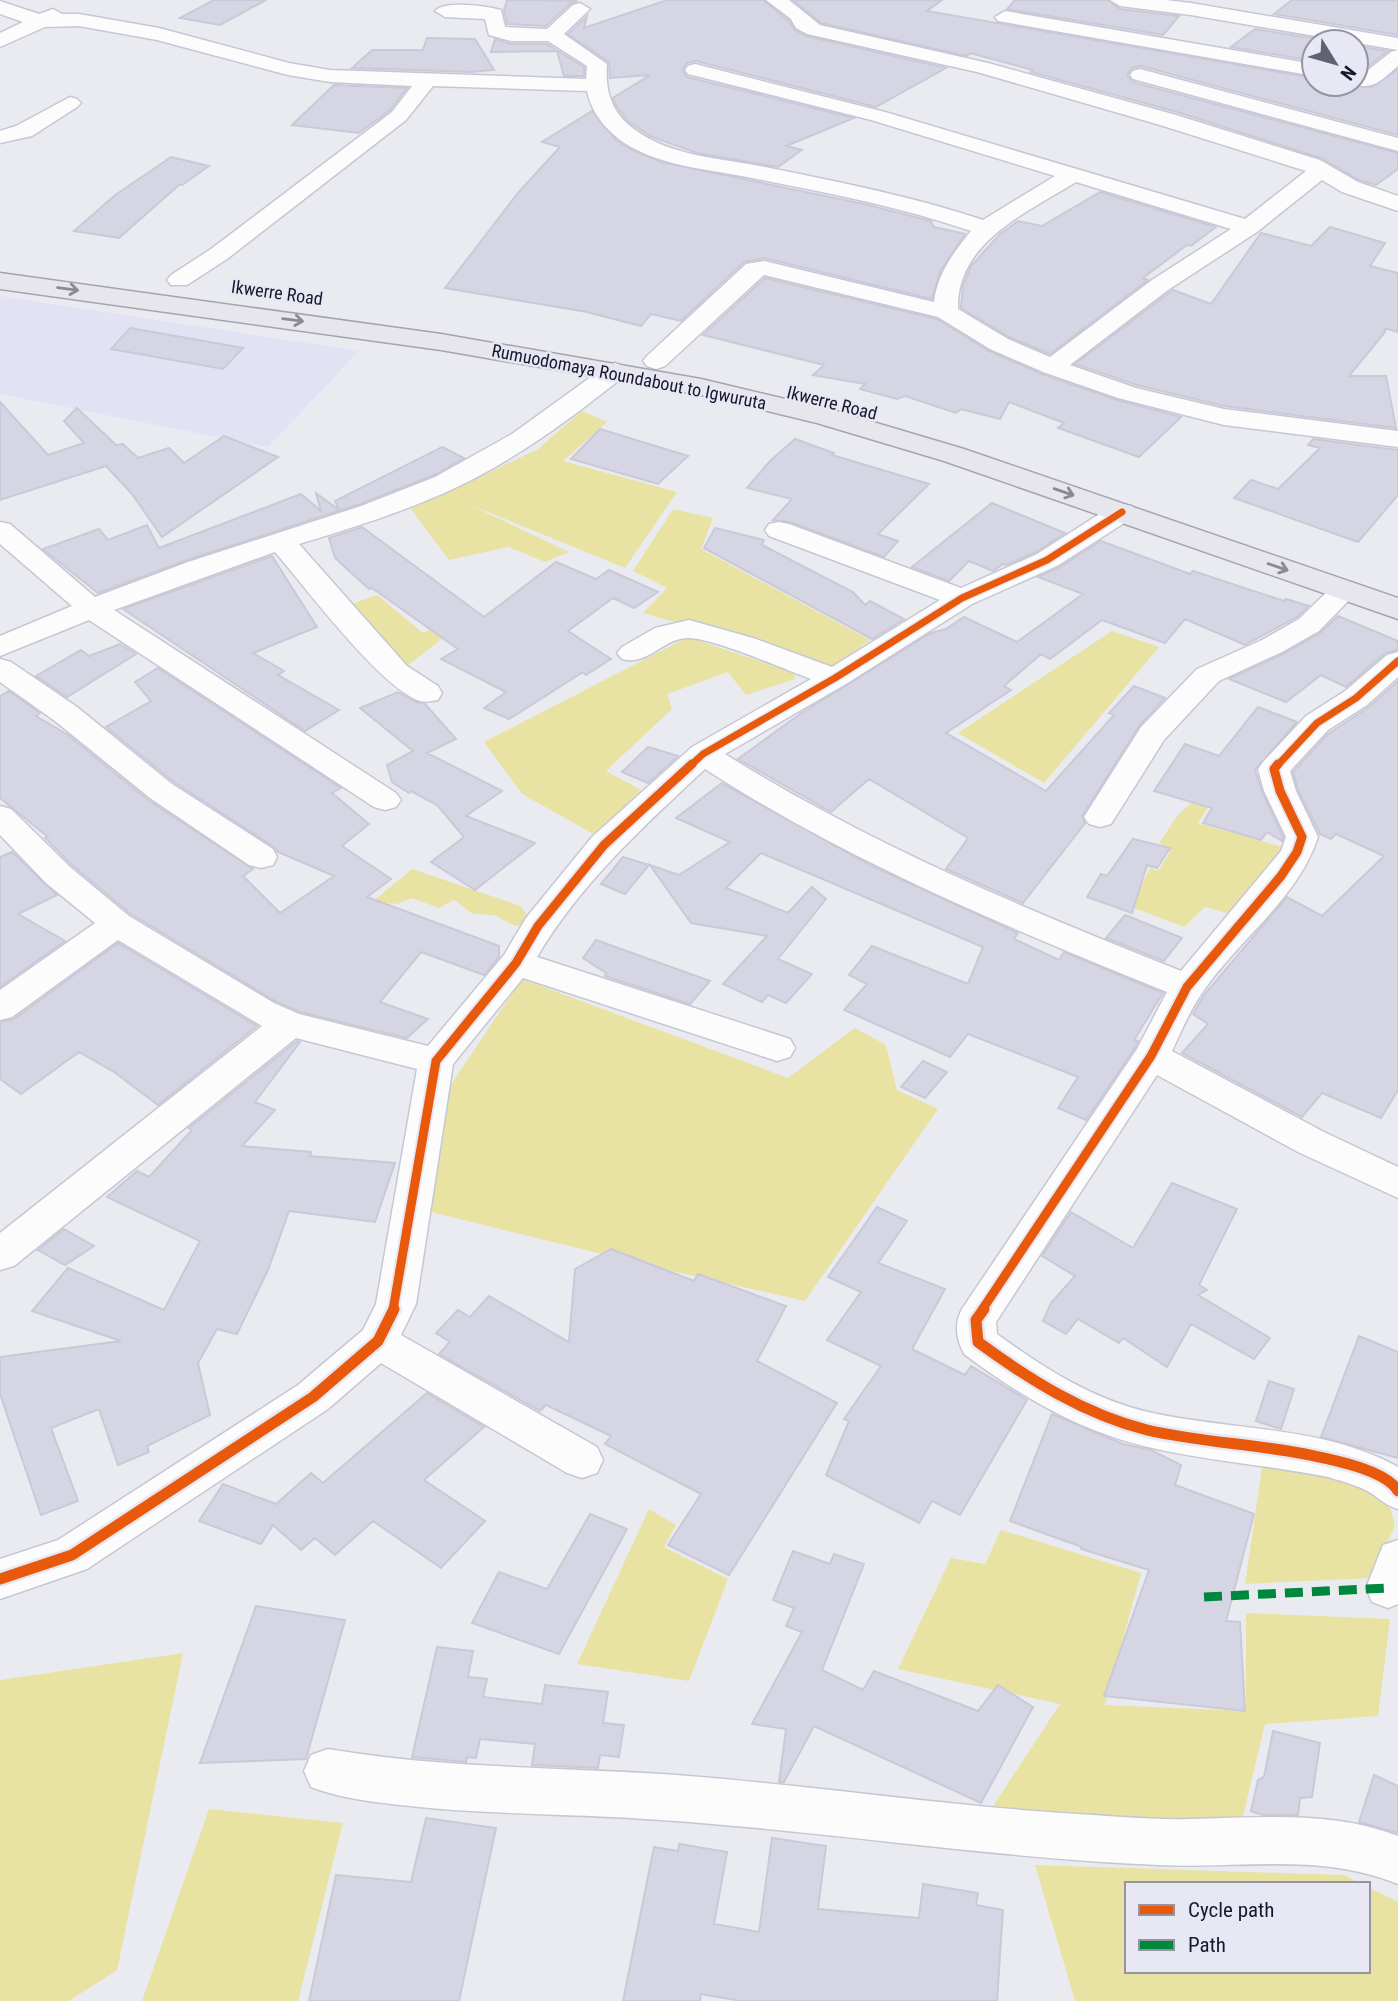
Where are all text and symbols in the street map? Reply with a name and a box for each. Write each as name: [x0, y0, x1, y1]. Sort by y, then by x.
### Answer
north arrow: [1300, 28, 1370, 98]
text: N: [1335, 61, 1361, 84]
street label: Ikwerre Road: [230, 276, 324, 309]
one-way arrow: [56, 283, 79, 296]
one-way arrow: [281, 314, 304, 327]
street label: Rumuodomaya Roundabout to Igwuruta: [490, 340, 768, 413]
street label: Ikwerre Road: [785, 381, 879, 424]
one-way arrow: [1052, 487, 1074, 499]
one-way arrow: [1267, 562, 1289, 574]
legend: [1125, 1882, 1370, 1973]
text: Cycle path: [1188, 1898, 1274, 1922]
text: Path: [1188, 1933, 1226, 1957]

